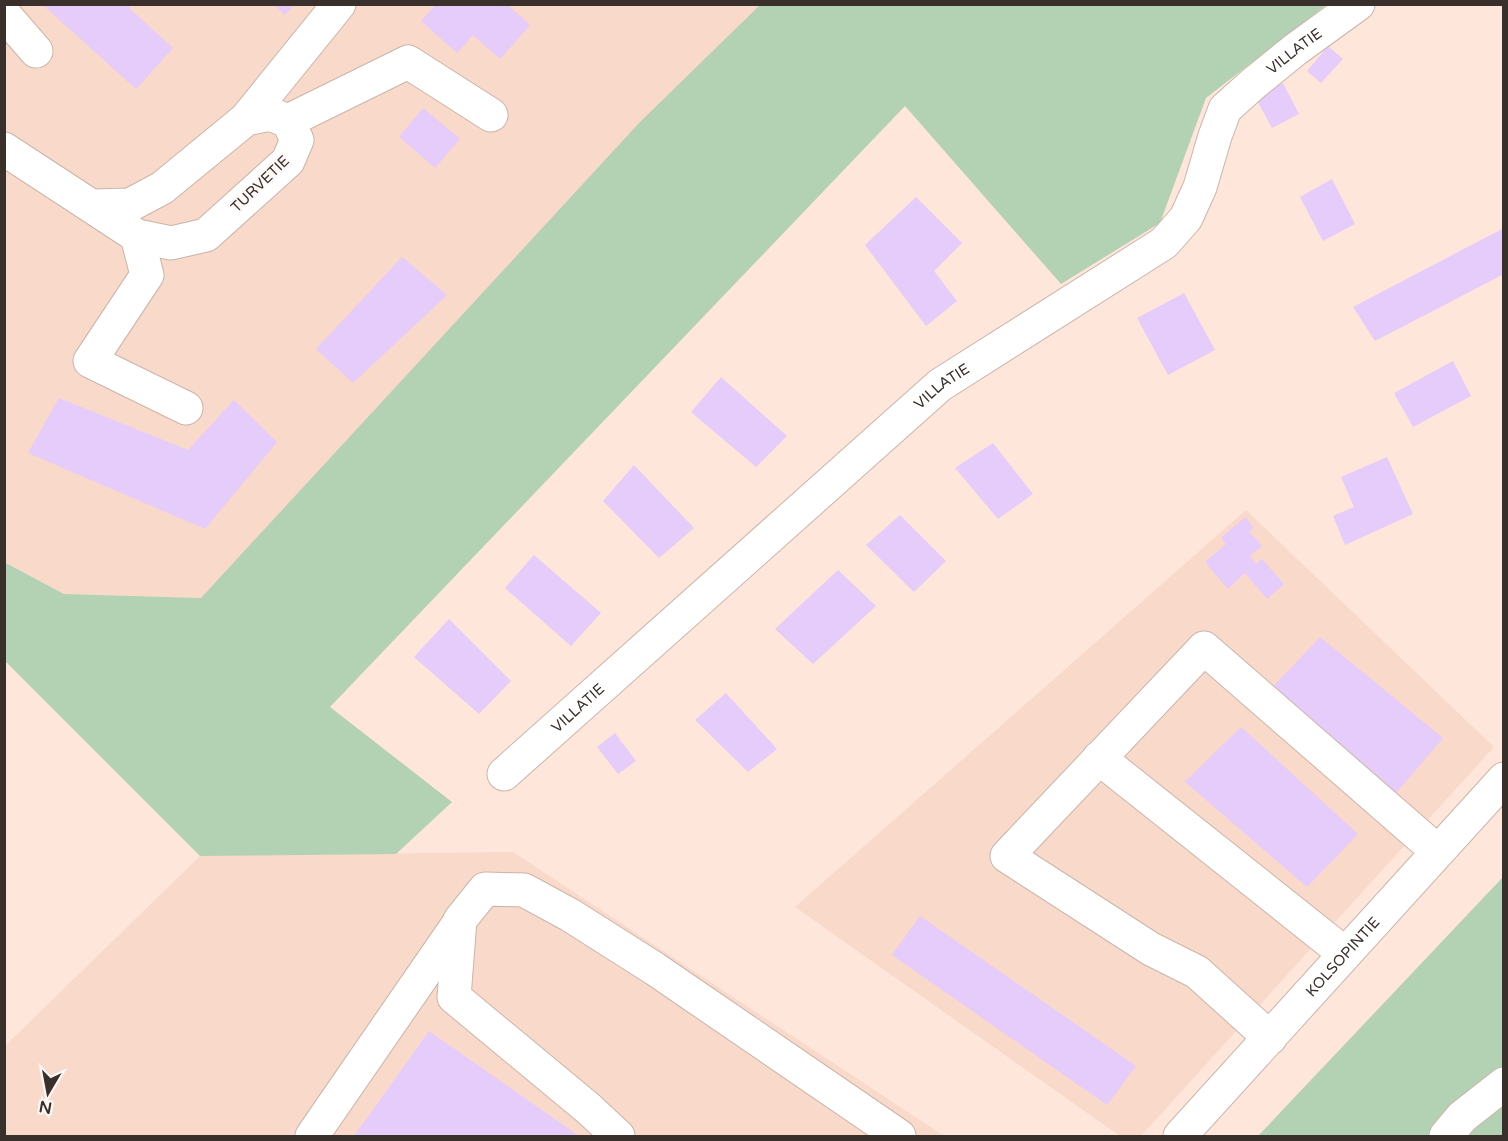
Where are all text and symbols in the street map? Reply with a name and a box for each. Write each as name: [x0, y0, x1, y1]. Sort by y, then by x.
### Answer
street label: VILLATIE: [1263, 24, 1325, 78]
street label: TURVETIE: [227, 152, 293, 216]
street label: VILLATIE: [910, 360, 973, 413]
street label: VILLATIE: [548, 680, 608, 736]
street label: KOLSOPINTIE: [1302, 913, 1383, 1000]
north arrow: [18, 1063, 78, 1123]
text: N: [38, 1096, 54, 1118]

